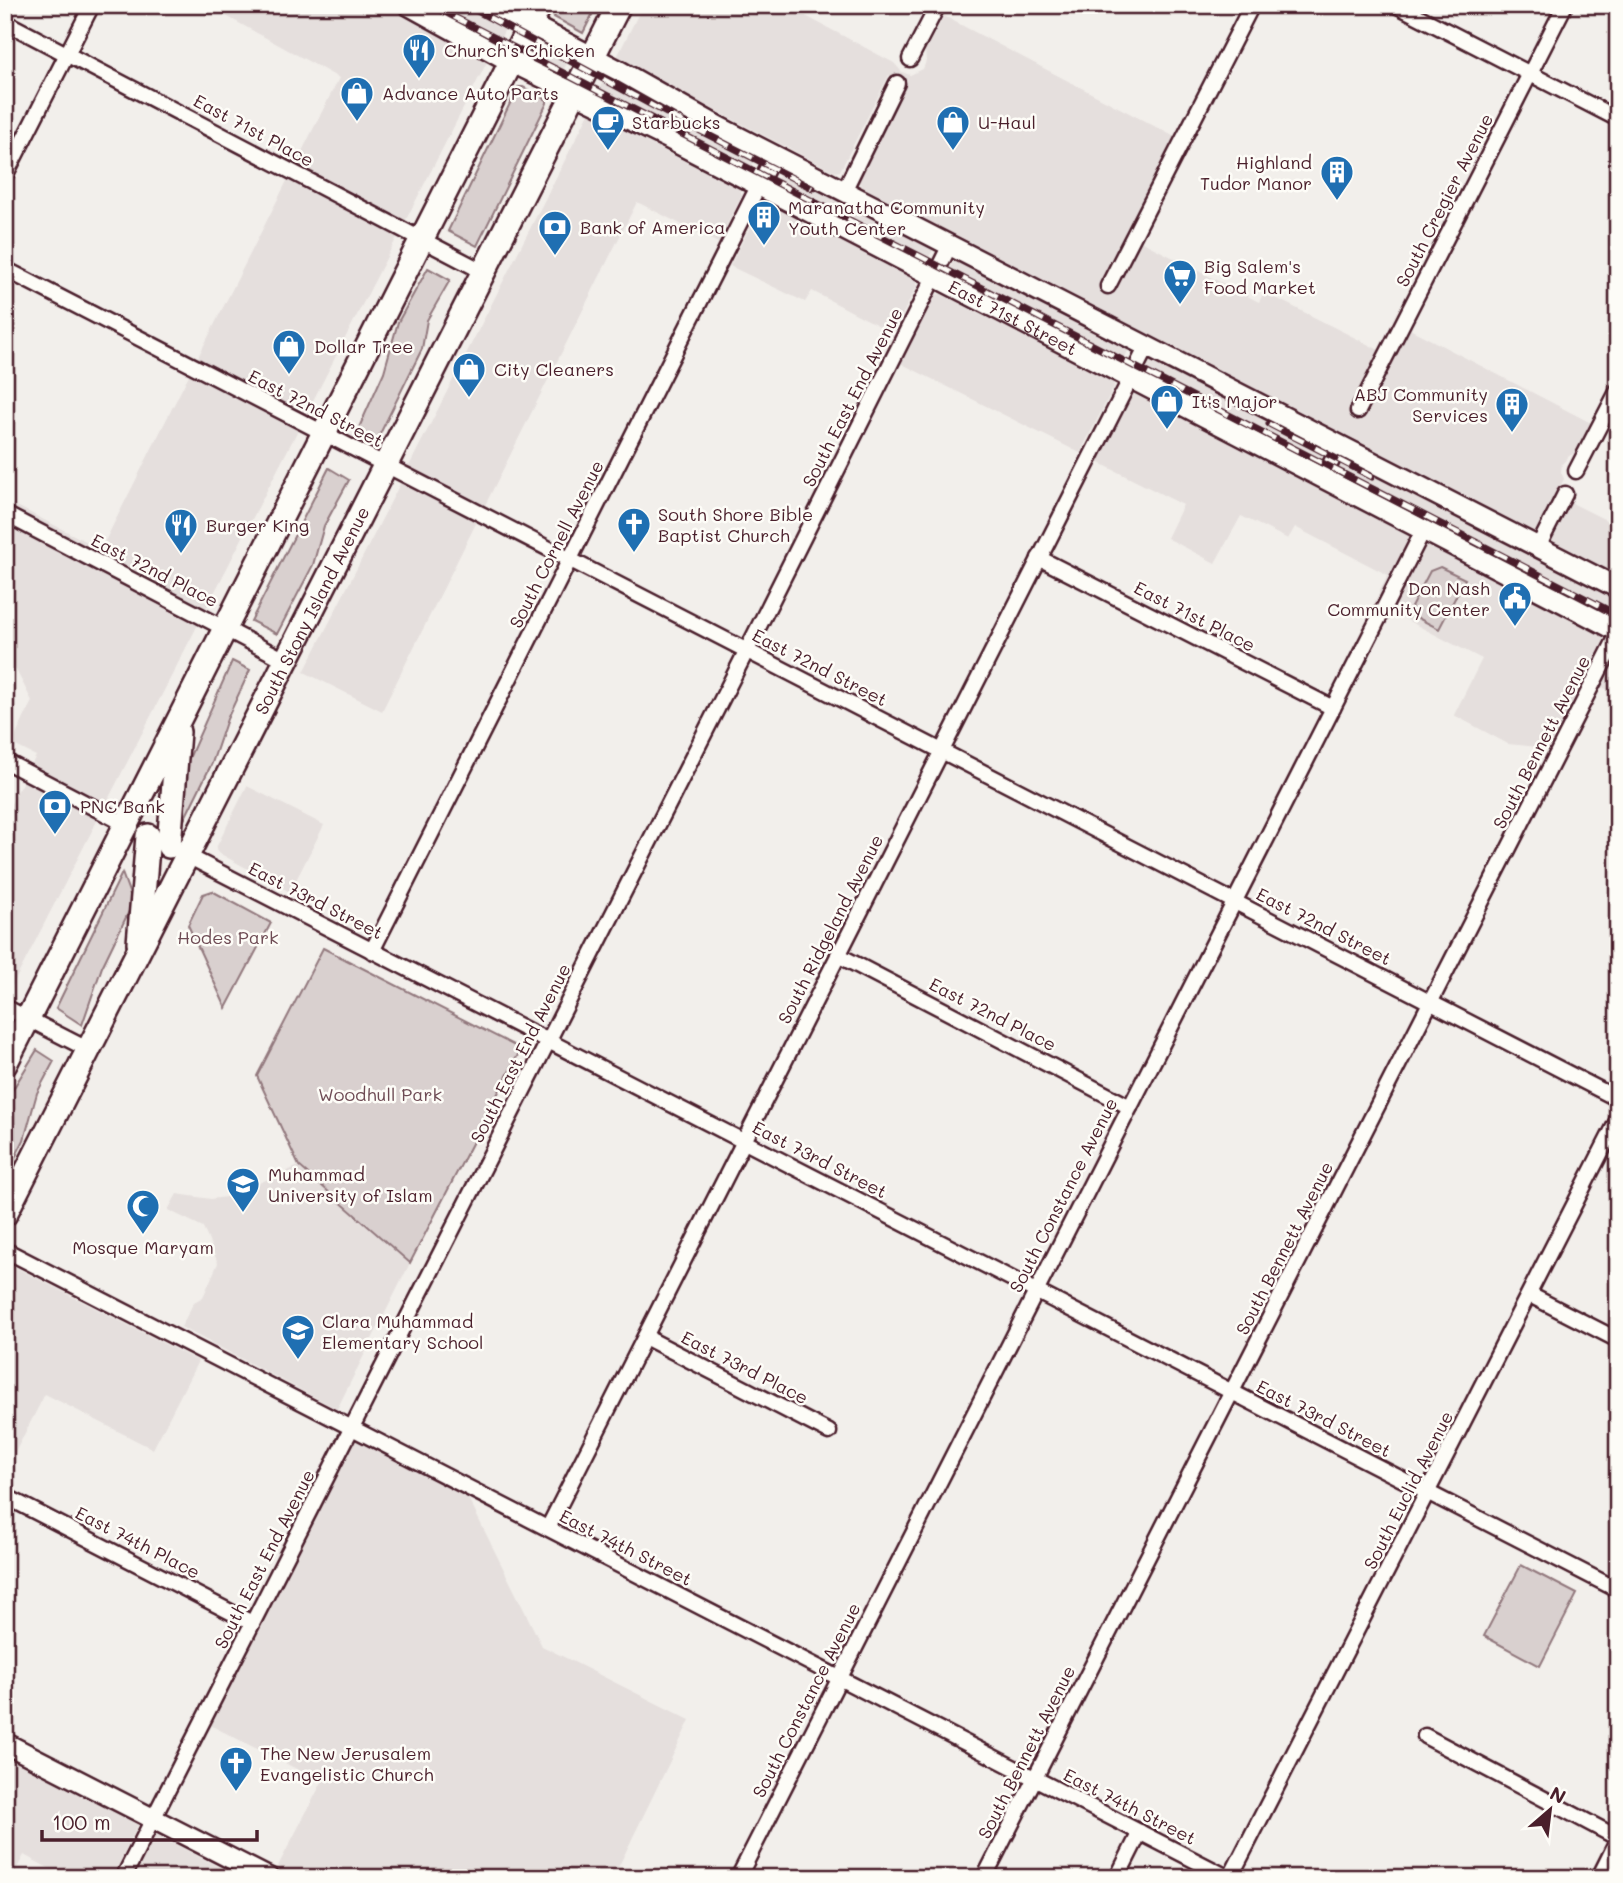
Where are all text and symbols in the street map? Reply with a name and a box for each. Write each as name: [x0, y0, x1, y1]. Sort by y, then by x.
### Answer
restaurant icon: Church's Chicken: [400, 31, 438, 80]
place label: Church's Chicken: [444, 38, 595, 62]
shop icon: Advance Auto Parts: [338, 74, 376, 123]
place label: Advance Auto Parts: [382, 81, 559, 105]
street label: East 71st Place: [190, 88, 318, 172]
cafe icon: Starbucks: [589, 103, 627, 152]
shop icon: U-Haul: [934, 103, 972, 152]
street label: South Cregier Avenue: [1390, 109, 1498, 291]
place label: Starbucks: [632, 110, 721, 134]
place label: U-Haul: [978, 110, 1036, 134]
place label: Highland Tudor Manor: [1200, 150, 1312, 195]
building icon: Highland Tudor Manor: [1318, 153, 1356, 202]
place label: Maranatha Community Youth Center: [788, 195, 985, 240]
building icon: Maranatha Community Youth Center: [745, 198, 783, 247]
bank icon: Bank of America: [536, 208, 574, 257]
place label: Bank of America: [580, 215, 725, 239]
place label: Big Salem's Food Market: [1204, 254, 1316, 299]
supermarket icon: Big Salem's Food Market: [1161, 257, 1199, 306]
street label: East 71st Street: [945, 274, 1082, 361]
street label: South East End Avenue: [796, 303, 908, 491]
shop icon: Dollar Tree: [270, 327, 308, 376]
place label: Dollar Tree: [314, 334, 413, 358]
shop icon: City Cleaners: [450, 350, 488, 399]
place label: City Cleaners: [494, 357, 614, 381]
street label: East 72nd Street: [244, 364, 388, 452]
shop icon: It's Major: [1148, 382, 1186, 431]
place label: ABJ Community Services: [1354, 382, 1488, 427]
building icon: ABJ Community Services: [1493, 385, 1531, 434]
place label: It's Major: [1192, 389, 1278, 413]
street label: South Cornell Avenue: [503, 456, 609, 632]
street label: South Stony Island Avenue: [249, 502, 374, 719]
place label: South Shore Bible Baptist Church: [658, 502, 813, 547]
church icon: South Shore Bible Baptist Church: [615, 505, 653, 554]
restaurant icon: Burger King: [162, 506, 200, 555]
place label: Burger King: [206, 513, 309, 537]
street label: East 72nd Place: [87, 528, 223, 612]
street label: East 71st Place: [1130, 575, 1260, 657]
place label: Don Nash Community Center: [1327, 576, 1490, 621]
public building icon: Don Nash Community Center: [1496, 579, 1534, 628]
street label: East 72nd Street: [748, 623, 892, 711]
street label: South Bennett Avenue: [1487, 651, 1595, 833]
bank icon: PNC Bank: [36, 787, 74, 836]
place label: PNC Bank: [80, 794, 165, 818]
street label: South Ridgeland Avenue: [772, 830, 888, 1028]
street label: East 73rd Street: [245, 856, 387, 944]
street label: East 72nd Street: [1252, 882, 1396, 970]
park label: Hodes Park: [177, 925, 279, 949]
street label: South East End Avenue: [464, 959, 576, 1147]
street label: East 72nd Place: [925, 972, 1061, 1056]
park label: Woodhull Park: [318, 1082, 442, 1106]
street label: South Constance Avenue: [1003, 1093, 1123, 1297]
street label: East 73rd Street: [749, 1115, 891, 1203]
street label: South Bennett Avenue: [1230, 1157, 1338, 1339]
place label: Muhammad University of Islam: [268, 1162, 433, 1207]
school or university icon: Muhammad University of Islam: [224, 1165, 262, 1214]
mosque icon: Mosque Maryam: [124, 1187, 162, 1236]
place label: Mosque Maryam: [72, 1235, 214, 1259]
place label: Clara Muhammad Elementary School: [322, 1309, 484, 1354]
school or university icon: Clara Muhammad Elementary School: [279, 1312, 317, 1361]
street label: East 73rd Place: [678, 1325, 812, 1409]
street label: East 73rd Street: [1253, 1374, 1395, 1462]
street label: South Euclid Avenue: [1358, 1407, 1458, 1573]
street label: South East End Avenue: [208, 1465, 320, 1653]
street label: East 74th Place: [72, 1500, 204, 1584]
street label: East 74th Street: [556, 1503, 696, 1591]
street label: South Constance Avenue: [746, 1598, 866, 1802]
street label: South Bennett Avenue: [972, 1661, 1080, 1843]
place label: The New Jerusalem Evangelistic Church: [260, 1741, 434, 1786]
church icon: The New Jerusalem Evangelistic Church: [217, 1744, 255, 1793]
street label: East 74th Street: [1060, 1762, 1200, 1850]
north arrow: [1514, 1774, 1584, 1844]
text: N: [1546, 1780, 1570, 1809]
scale bar: [42, 1799, 257, 1843]
text: 100 m: [52, 1808, 111, 1835]

